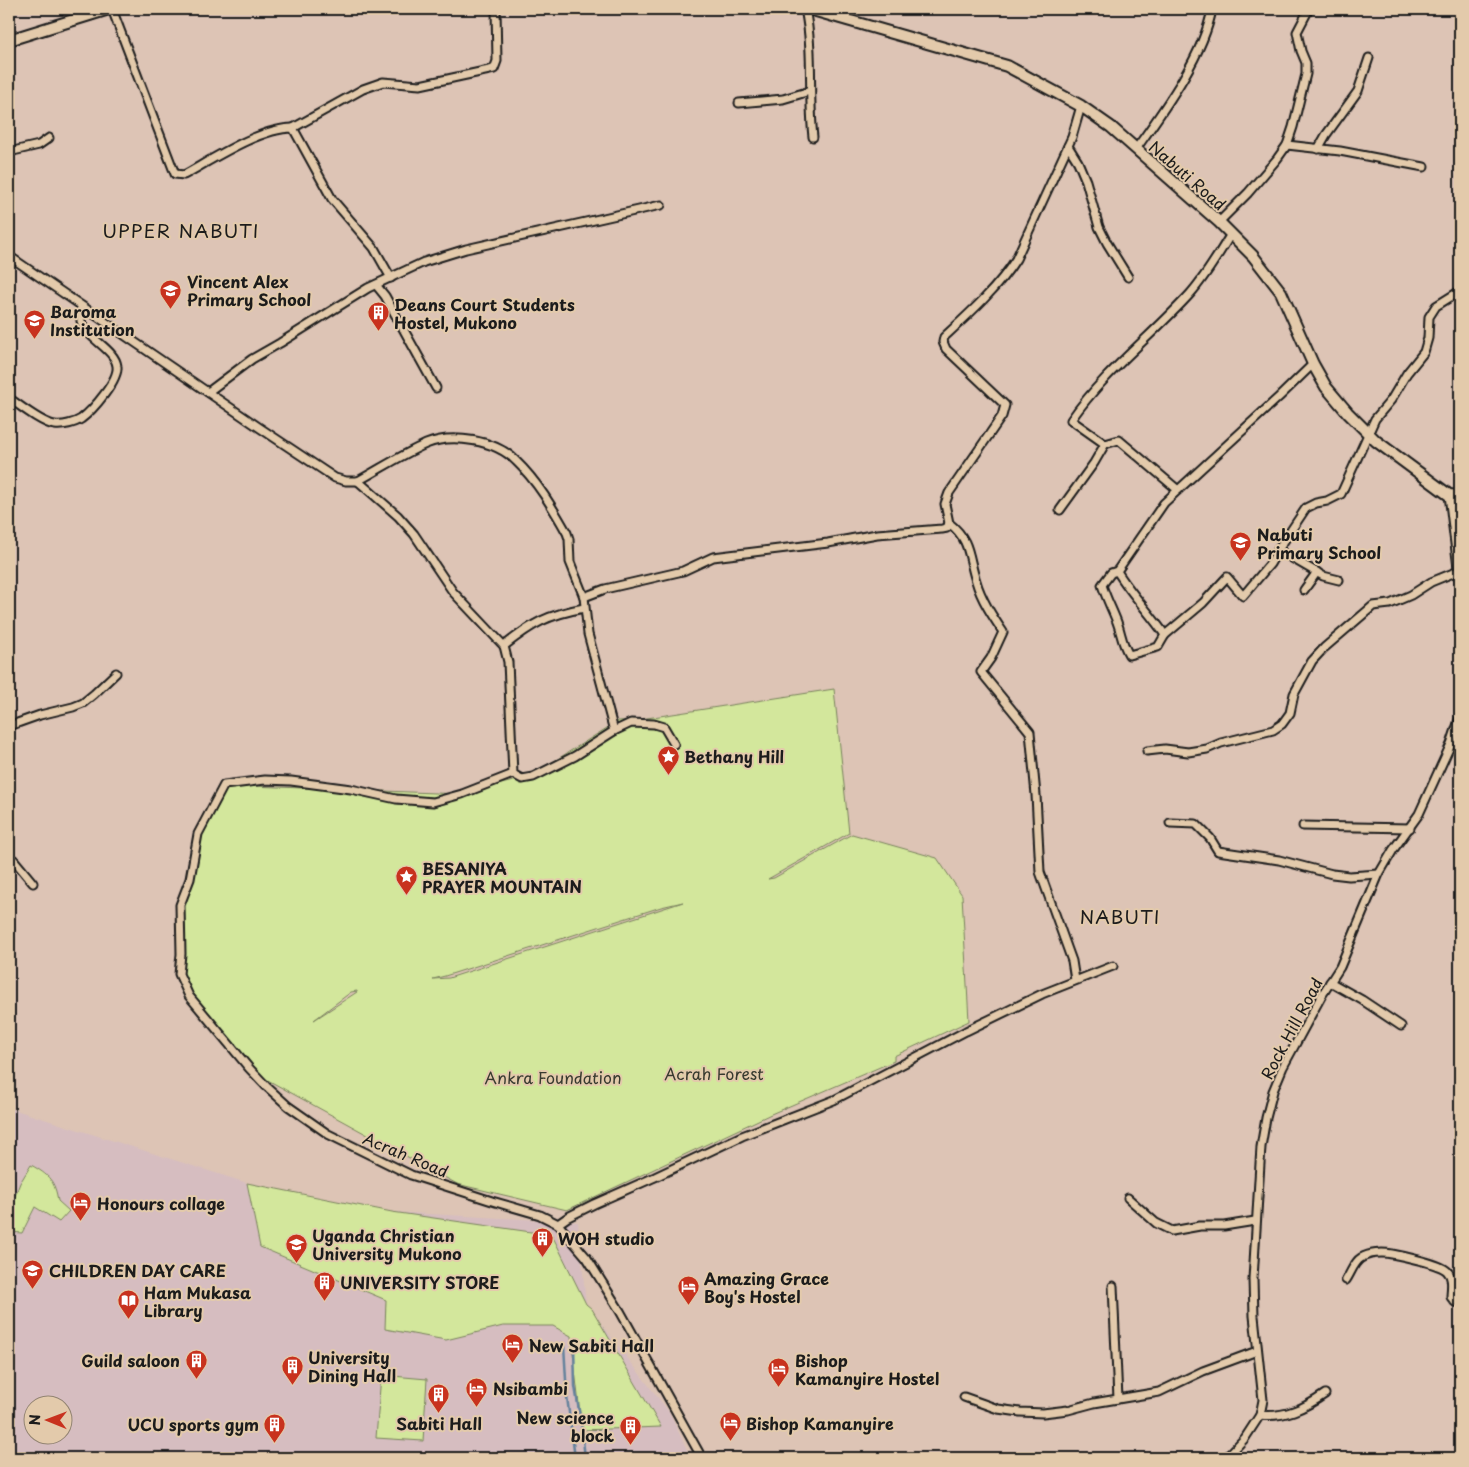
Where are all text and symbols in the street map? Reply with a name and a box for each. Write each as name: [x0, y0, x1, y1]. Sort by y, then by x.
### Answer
street label: Nabuti Road: [1144, 135, 1232, 215]
district label: UPPER NABUTI: [102, 216, 260, 244]
place label: Vincent Alex Primary School: [187, 269, 311, 311]
school or university icon: Vincent Alex Primary School: [159, 278, 183, 309]
place label: Deans Court Students Hostel, Mukono: [394, 292, 575, 334]
place label: Baroma Institution: [50, 299, 135, 341]
building icon: Deans Court Students Hostel, Mukono: [366, 301, 390, 332]
school or university icon: Baroma Institution: [22, 308, 46, 339]
place label: Nabuti Primary School: [1257, 522, 1381, 564]
school or university icon: Nabuti Primary School: [1229, 531, 1253, 562]
place icon: Bethany Hill: [656, 744, 680, 775]
place label: Bethany Hill: [684, 744, 784, 768]
place label: BESANIYA PRAYER MOUNTAIN: [422, 856, 582, 898]
place icon: BESANIYA PRAYER MOUNTAIN: [394, 865, 418, 896]
district label: NABUTI: [1079, 902, 1161, 930]
street label: Rock Hill Road: [1254, 973, 1328, 1083]
park label: Acrah Forest: [664, 1061, 764, 1085]
park label: Ankra Foundation: [484, 1065, 622, 1089]
street label: Acrah Road: [359, 1125, 453, 1183]
hotel icon: Honours collage: [69, 1191, 93, 1222]
place label: Honours collage: [97, 1191, 225, 1215]
place label: Uganda Christian University Mukono: [312, 1223, 462, 1265]
building icon: WOH studio: [530, 1226, 554, 1257]
place label: WOH studio: [558, 1226, 654, 1250]
school or university icon: Uganda Christian University Mukono: [284, 1232, 308, 1263]
school or university icon: CHILDREN DAY CARE: [21, 1258, 45, 1289]
place label: CHILDREN DAY CARE: [49, 1258, 226, 1282]
place label: Amazing Grace Boy's Hostel: [704, 1266, 829, 1308]
building icon: UNIVERSITY STORE: [312, 1270, 336, 1301]
place label: UNIVERSITY STORE: [340, 1270, 499, 1294]
hotel icon: Amazing Grace Boy's Hostel: [676, 1275, 700, 1306]
place label: Ham Mukasa Library: [144, 1280, 251, 1322]
library icon: Ham Mukasa Library: [116, 1289, 140, 1320]
hotel icon: New Sabiti Hall: [501, 1333, 525, 1364]
place label: New Sabiti Hall: [529, 1333, 654, 1357]
place label: University Dining Hall: [308, 1345, 396, 1387]
place label: Guild saloon: [81, 1348, 180, 1372]
building icon: Guild saloon: [184, 1348, 208, 1379]
place label: Bishop Kamanyire Hostel: [795, 1348, 939, 1390]
building icon: University Dining Hall: [280, 1354, 304, 1385]
hotel icon: Bishop Kamanyire Hostel: [767, 1357, 791, 1388]
hotel icon: Nsibambi: [465, 1376, 489, 1407]
place label: Nsibambi: [493, 1376, 568, 1400]
building icon: Sabiti Hall: [427, 1382, 451, 1413]
north arrow: [22, 1394, 72, 1444]
place label: New science block: [517, 1405, 614, 1447]
place label: Sabiti Hall: [396, 1411, 482, 1435]
hotel icon: Bishop Kamanyire: [718, 1411, 742, 1442]
place label: Bishop Kamanyire: [746, 1411, 894, 1435]
place label: UCU sports gym: [127, 1412, 259, 1436]
building icon: UCU sports gym: [263, 1412, 287, 1443]
text: N: [24, 1414, 45, 1425]
building icon: New science block: [618, 1414, 642, 1445]

